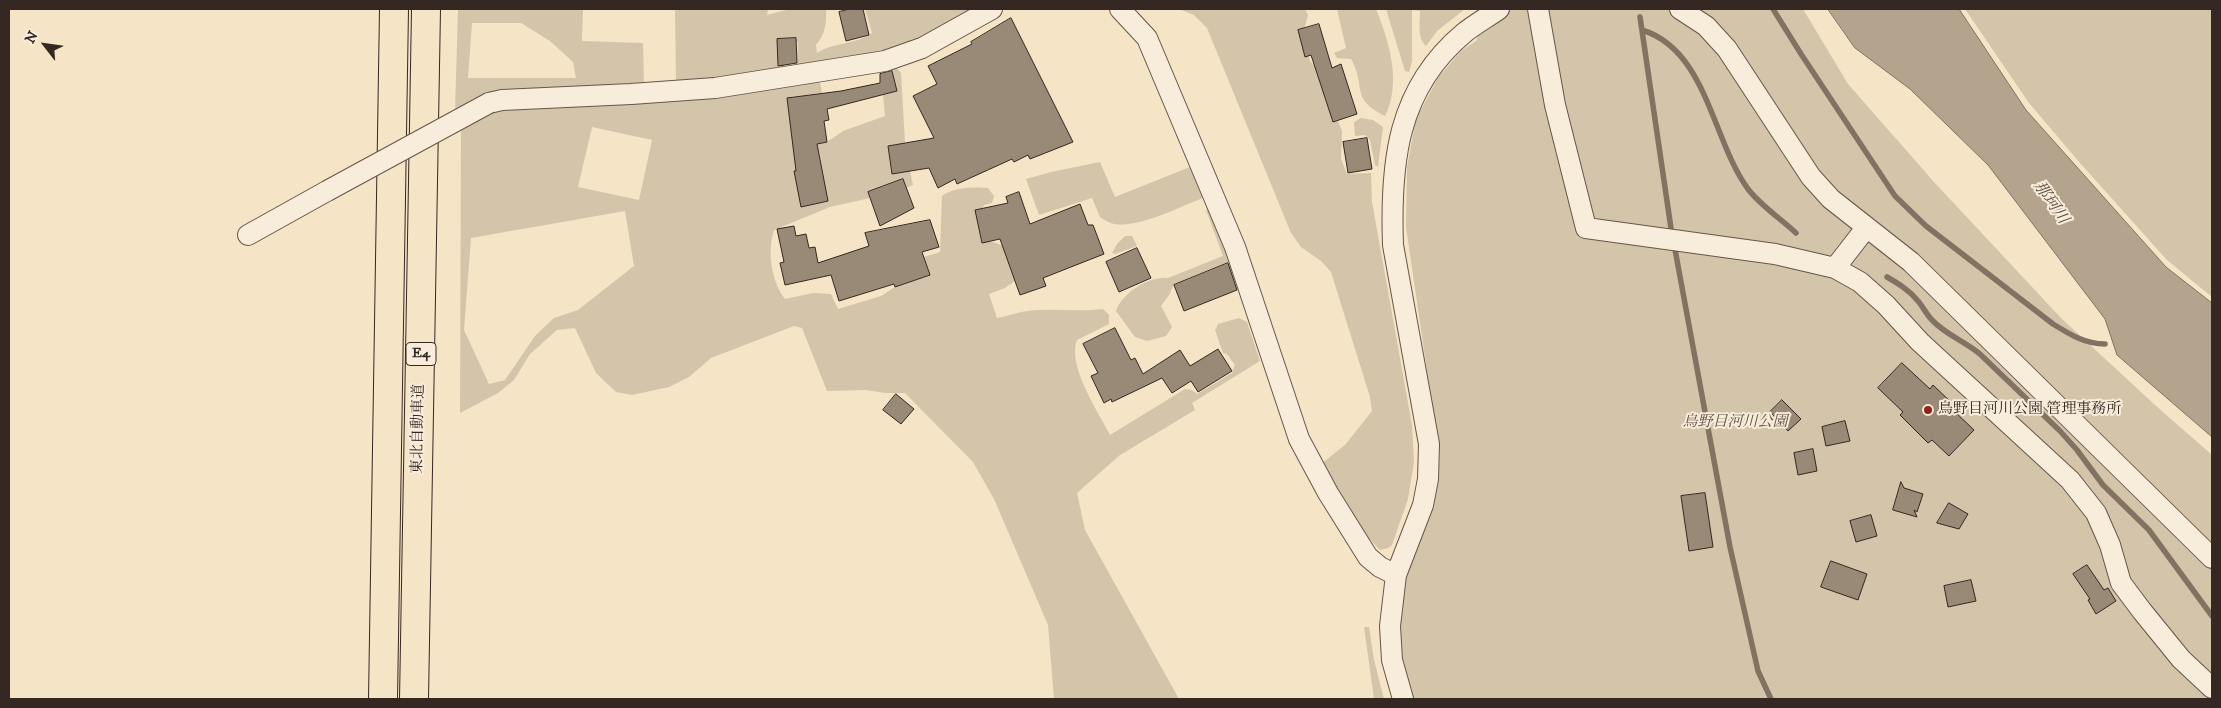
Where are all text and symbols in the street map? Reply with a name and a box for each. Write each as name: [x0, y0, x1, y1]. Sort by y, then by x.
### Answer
north arrow: [20, 20, 70, 70]
text: N: [21, 28, 43, 47]
water label: 那珂川: [2028, 178, 2072, 228]
road number: E4: [406, 342, 436, 366]
street label: 東北自動車道: [409, 384, 429, 474]
place label: 鳥野目河川公園 管理事務所: [1938, 401, 2121, 419]
marker: 鳥野目河川公園 管理事務所: [1922, 404, 1934, 416]
park label: 鳥野目河川公園: [1683, 414, 1787, 432]

